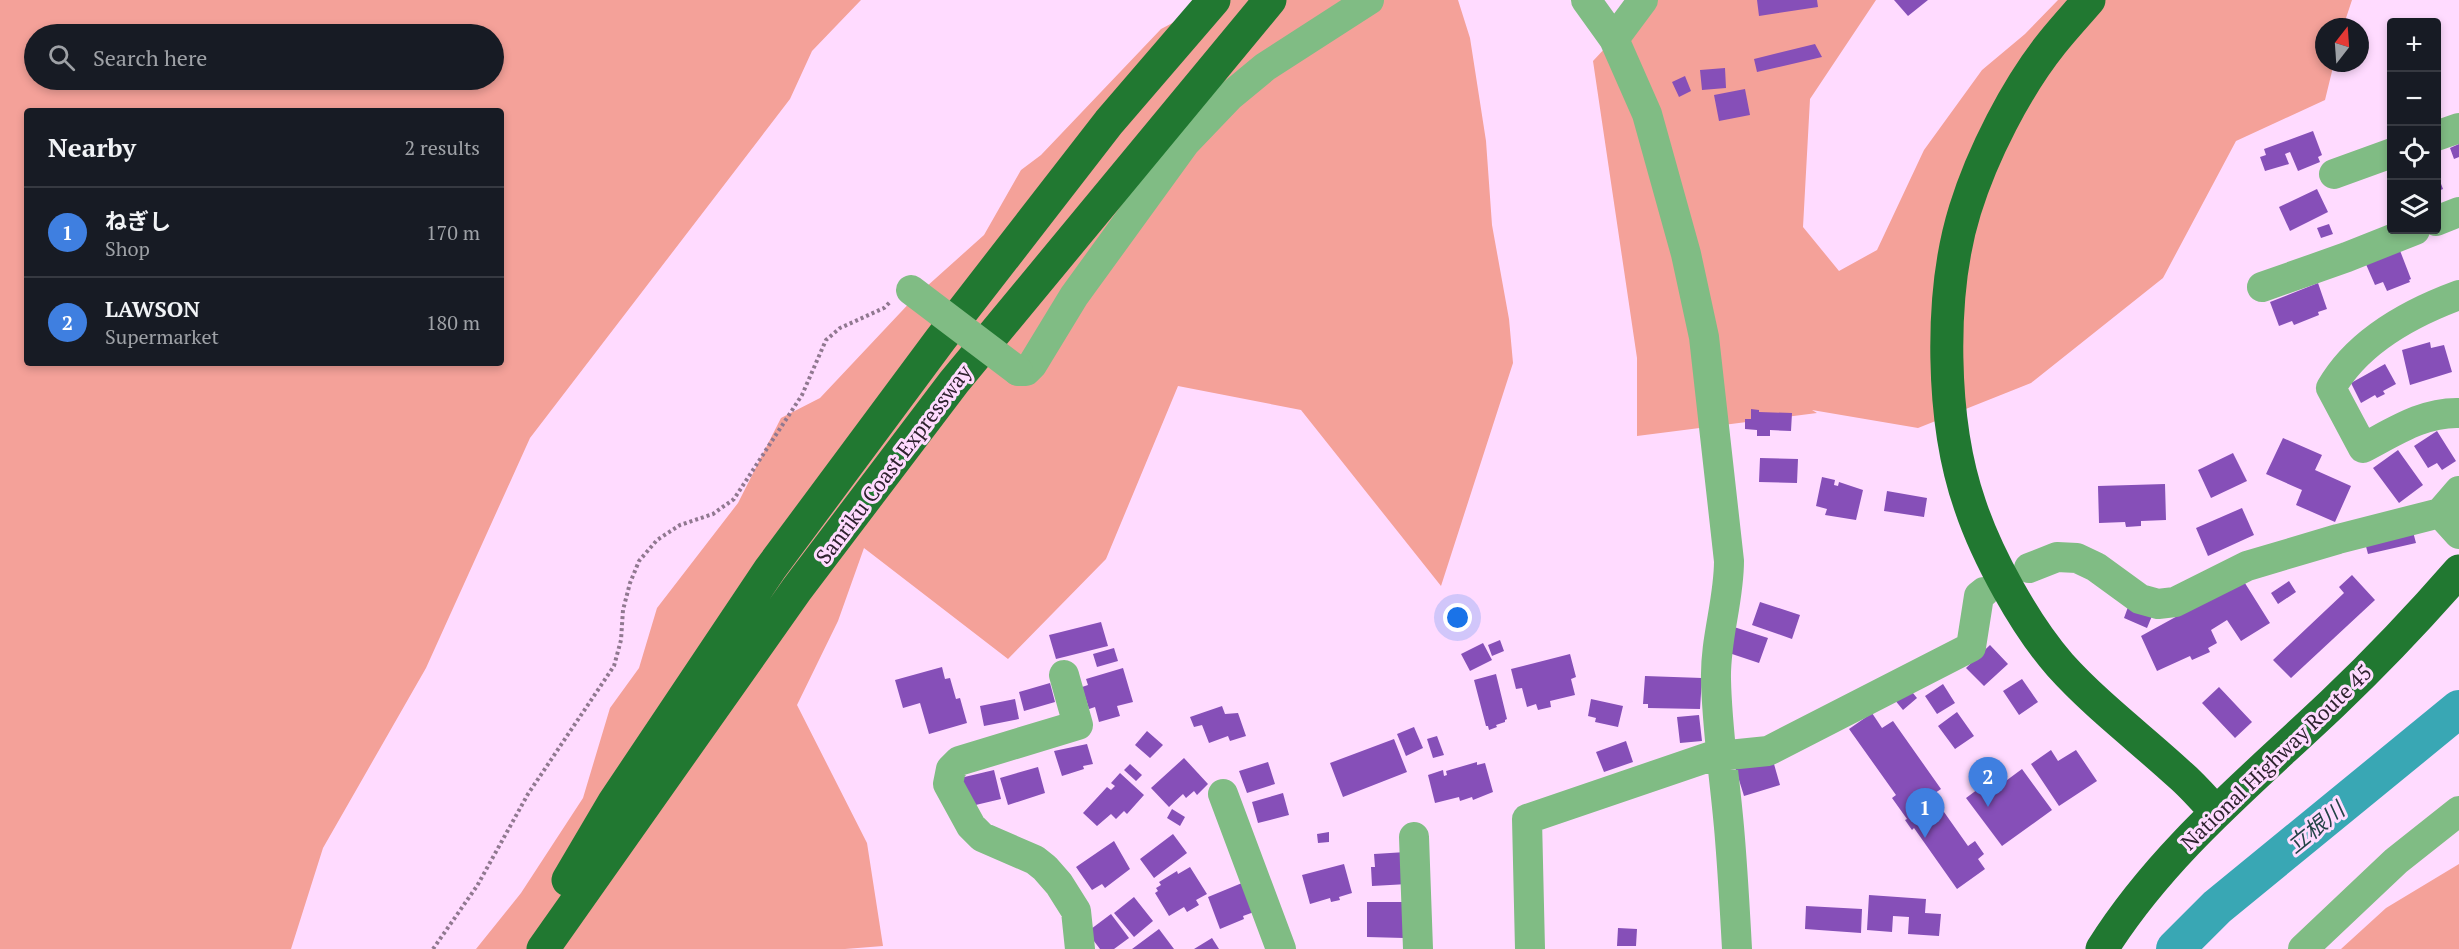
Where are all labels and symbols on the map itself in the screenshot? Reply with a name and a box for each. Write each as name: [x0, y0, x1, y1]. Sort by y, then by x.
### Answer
north arrow: [2315, 18, 2369, 72]
street label: Sanriku Coast Expressway: [809, 359, 977, 569]
your location: [1443, 603, 1472, 632]
street label: National Highway Route 45: [2174, 658, 2378, 856]
pin: 2: [1968, 758, 2008, 807]
pin: 1: [1906, 788, 1944, 838]
water label: 立根川: [2280, 794, 2351, 859]

